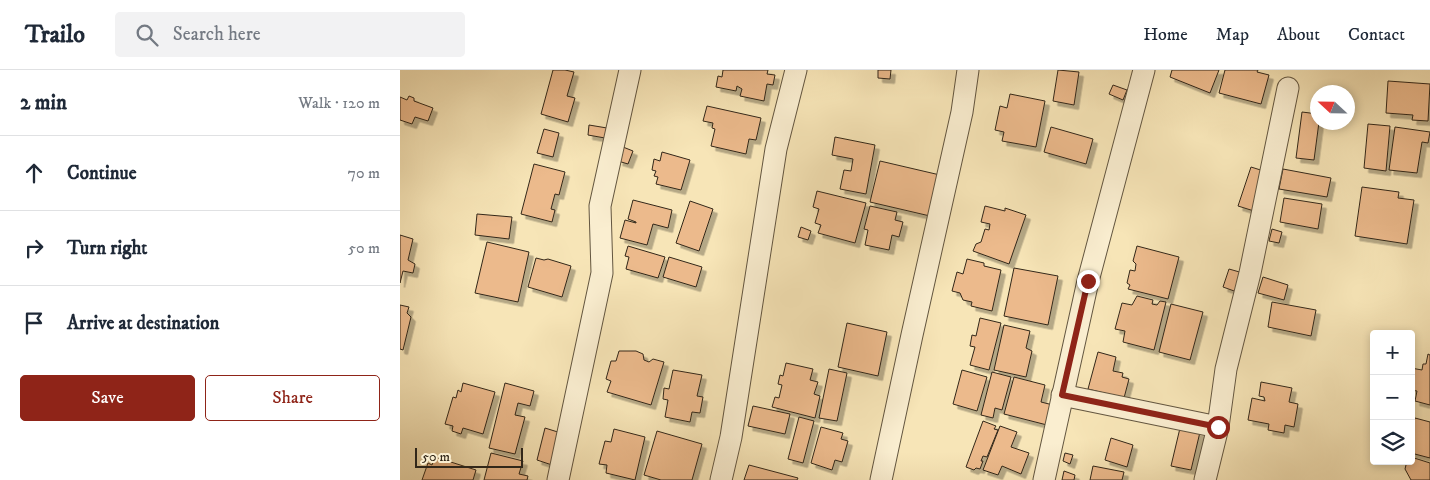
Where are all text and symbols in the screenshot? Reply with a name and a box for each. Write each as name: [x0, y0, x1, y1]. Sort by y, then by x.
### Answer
search box: [115, 12, 465, 57]
text: Trailo: [25, 20, 85, 50]
icon: search: [133, 21, 161, 49]
text: Search here: [173, 23, 261, 46]
text: Home: [1143, 24, 1188, 46]
text: Map: [1216, 24, 1249, 46]
text: About: [1277, 24, 1320, 46]
text: Contact: [1348, 24, 1405, 46]
north arrow: [1310, 85, 1355, 130]
text: 2 min: [20, 90, 67, 116]
text: Walk · 120 m: [298, 93, 380, 113]
icon: ahead: [20, 159, 48, 187]
text: Continue: [67, 162, 137, 185]
text: 70 m: [348, 163, 380, 183]
icon: right: [20, 234, 48, 262]
text: Turn right: [67, 237, 147, 260]
text: 50 m: [348, 238, 380, 258]
route end: [1077, 270, 1100, 293]
icon: arrive: [20, 309, 48, 337]
text: Arrive at destination: [67, 312, 219, 335]
map controls: [1370, 330, 1415, 465]
button: +: [1370, 330, 1415, 375]
button: Save: [20, 375, 195, 421]
button: Share: [205, 375, 380, 421]
button: −: [1370, 375, 1415, 420]
route start: [1207, 416, 1230, 439]
button: layers: [1370, 420, 1415, 465]
scale bar: [415, 445, 522, 468]
text: 50 m: [422, 448, 450, 466]

